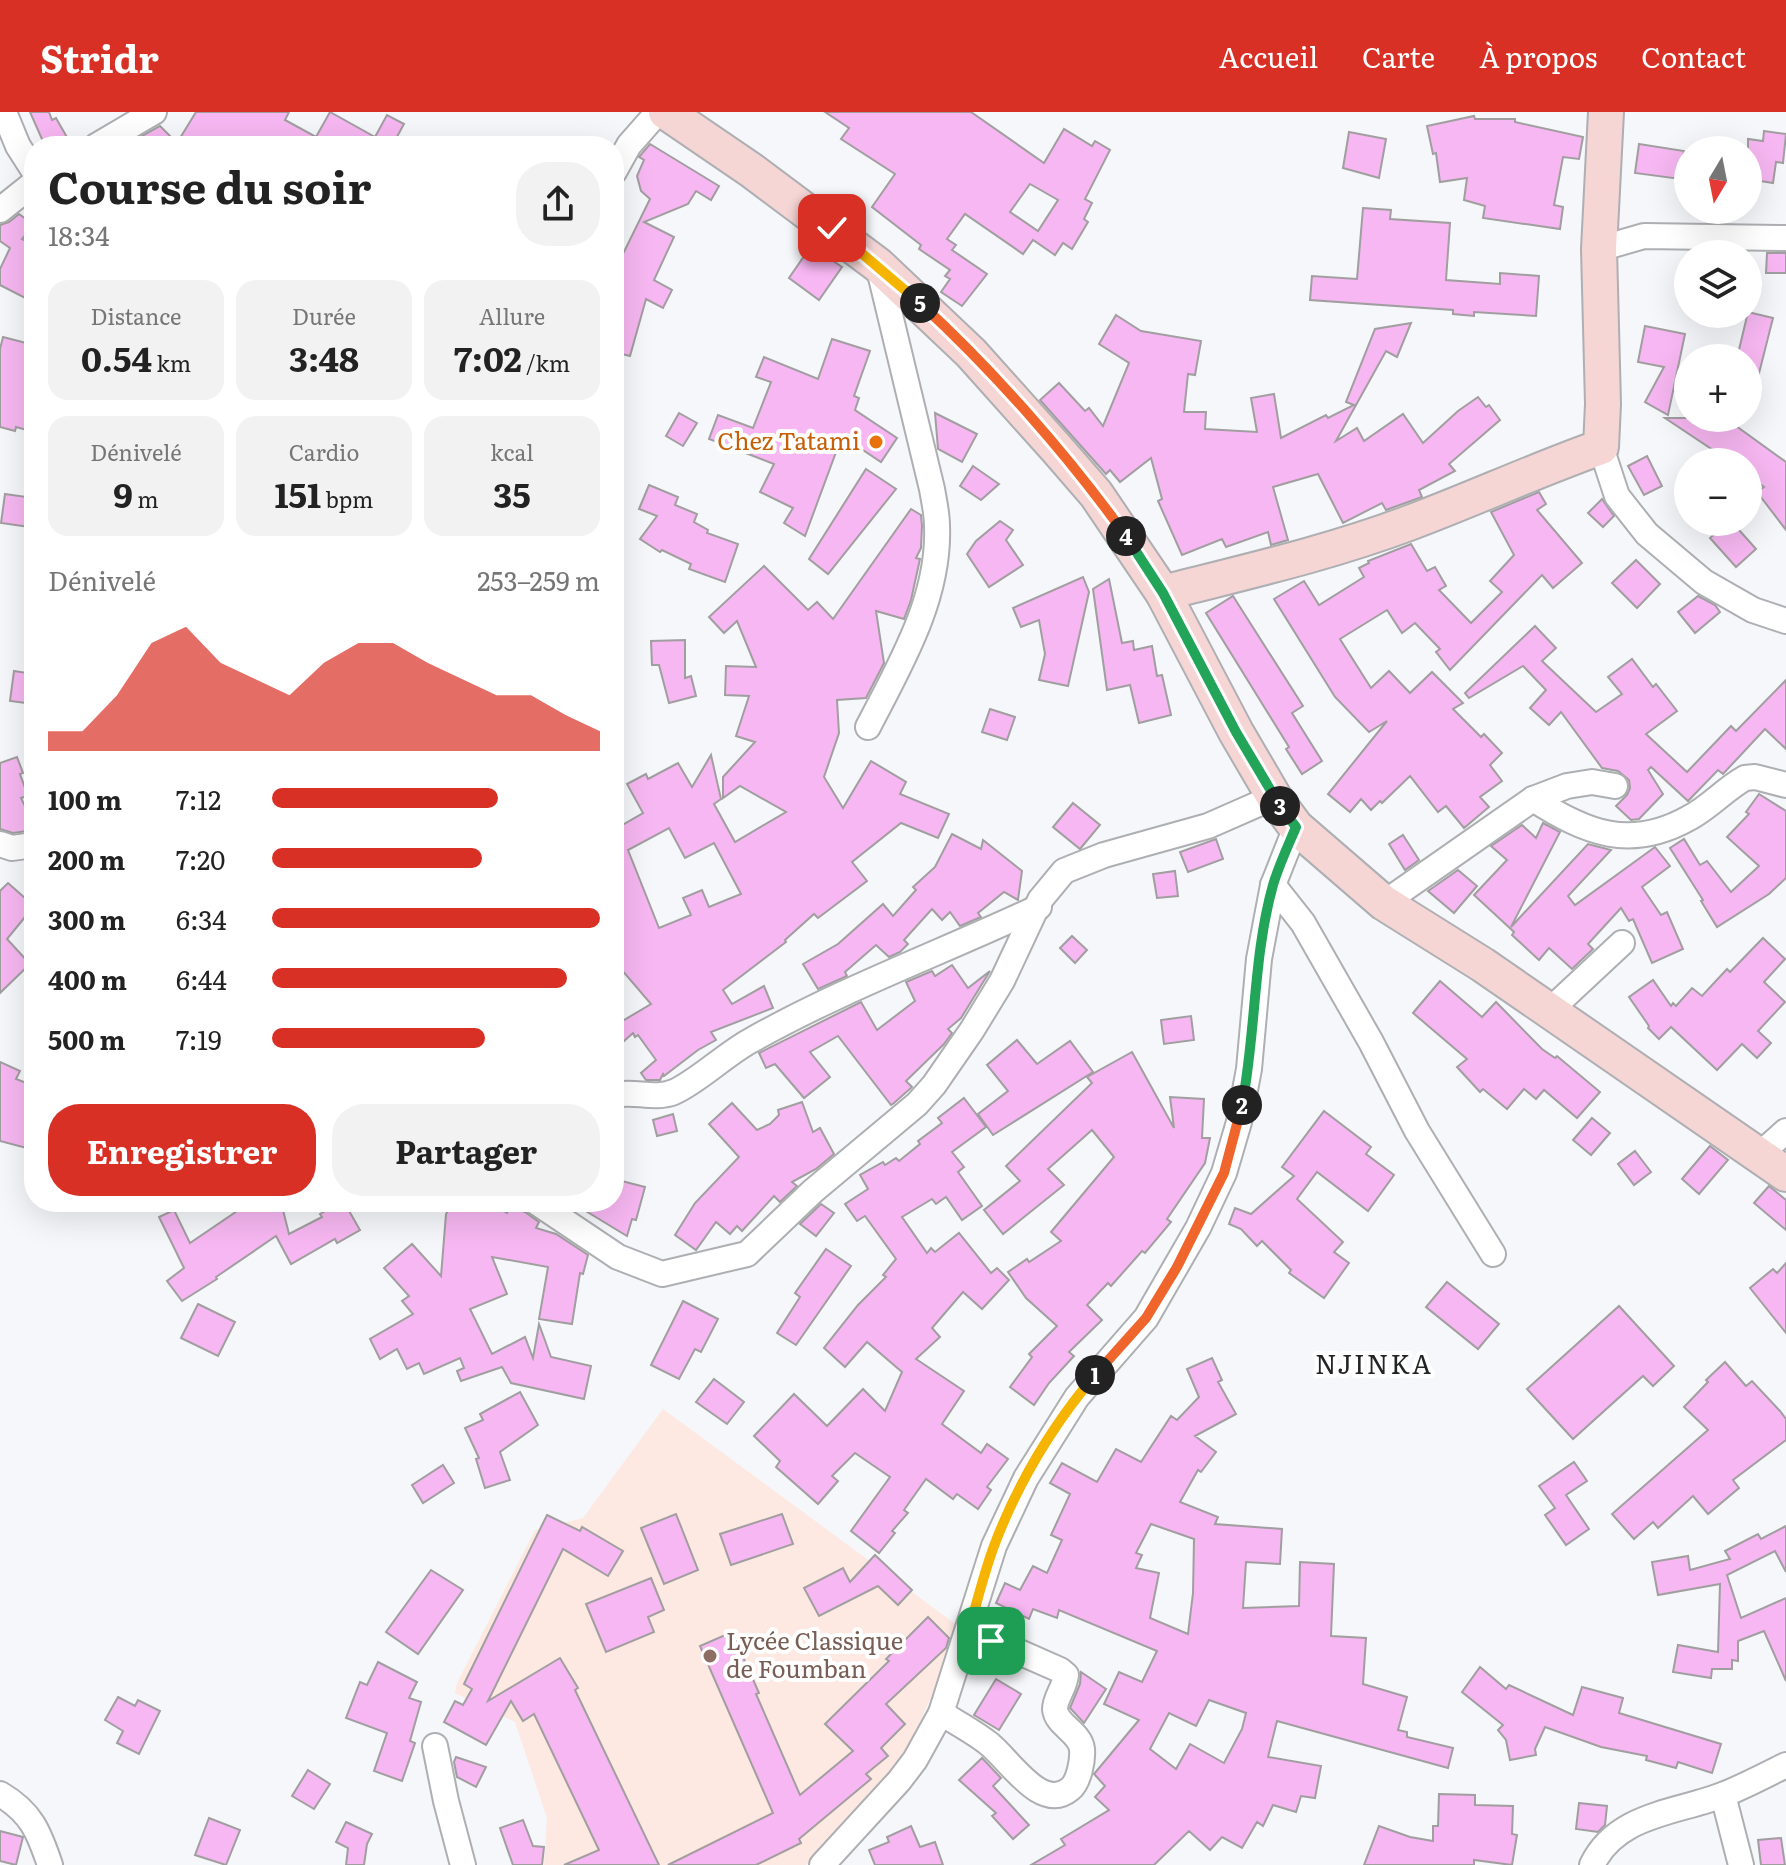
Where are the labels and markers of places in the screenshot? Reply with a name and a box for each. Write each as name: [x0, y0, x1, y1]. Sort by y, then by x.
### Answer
pin: [798, 194, 866, 262]
pin: 5: [900, 283, 940, 323]
place label: Chez Tatami: [717, 422, 860, 457]
marker: Chez Tatami: [867, 433, 885, 451]
pin: 4: [1106, 516, 1146, 556]
pin: 3: [1260, 786, 1300, 826]
pin: 2: [1222, 1085, 1262, 1125]
pin: 1: [1075, 1355, 1115, 1395]
pin: [957, 1607, 1025, 1675]
place label: Lycée Classique de Foumban: [726, 1622, 903, 1685]
marker: Lycée Classique de Foumban: [701, 1647, 719, 1665]

